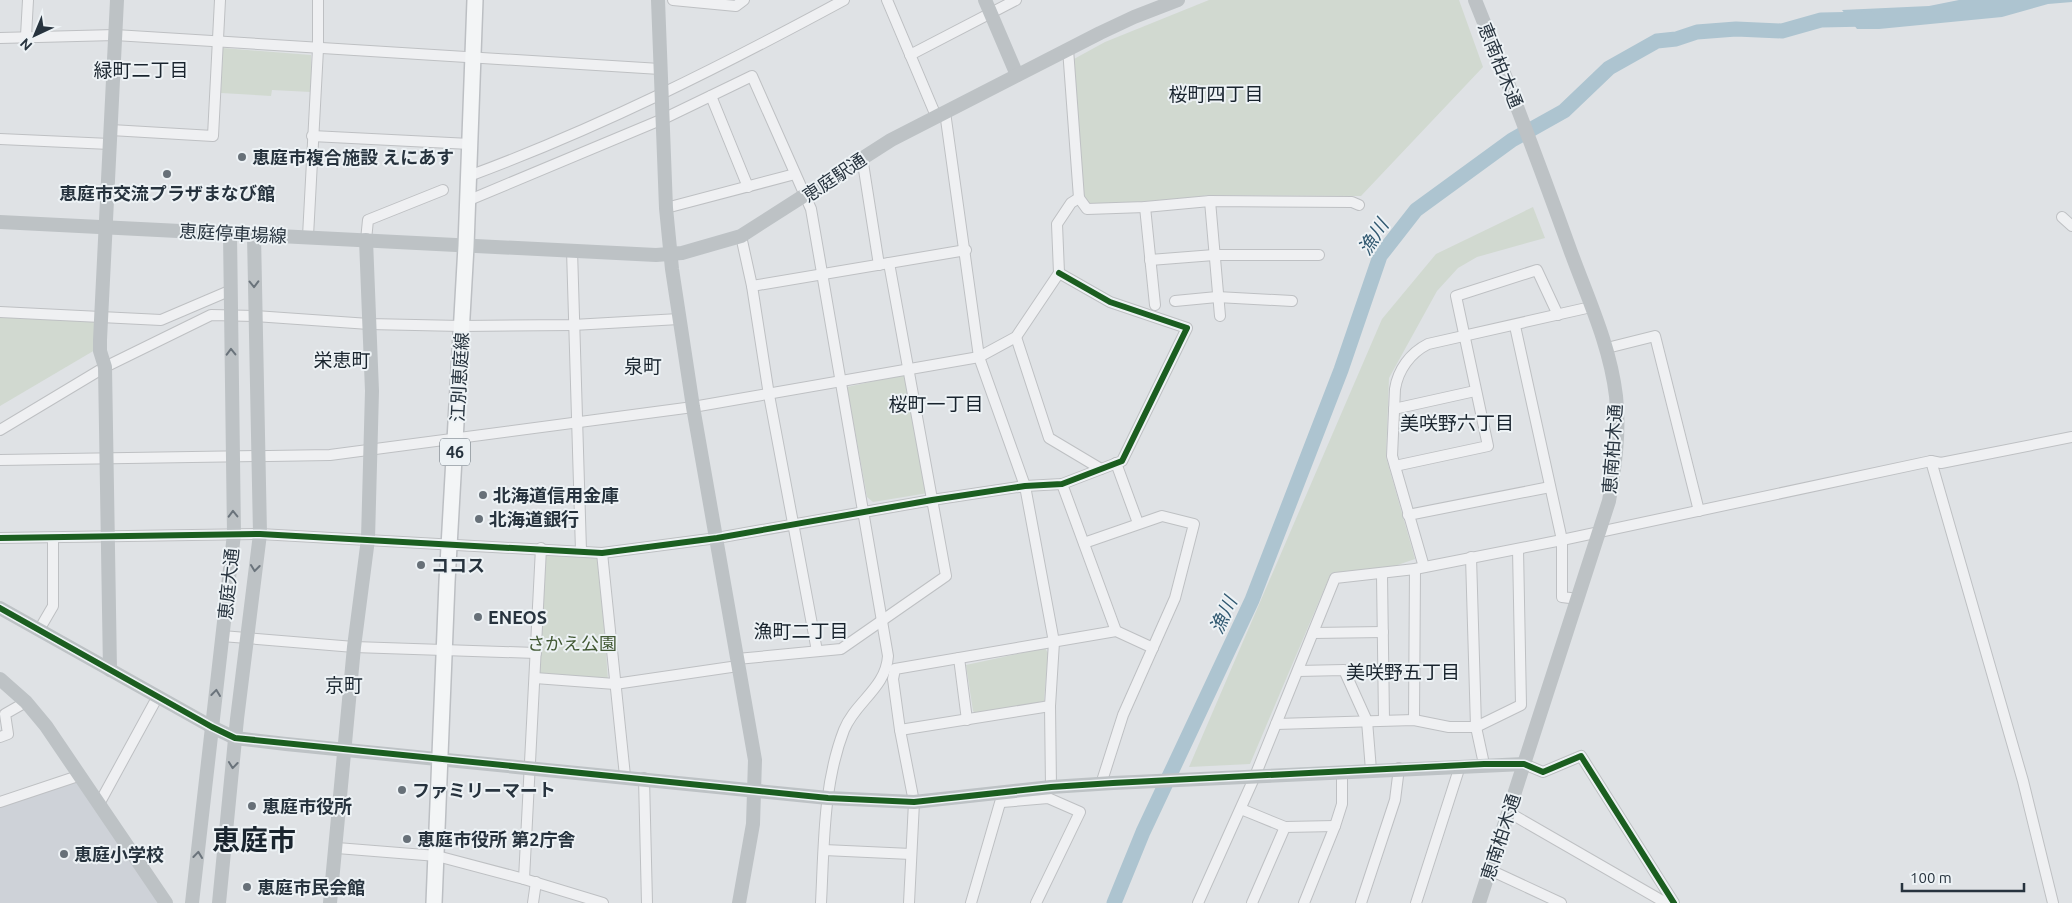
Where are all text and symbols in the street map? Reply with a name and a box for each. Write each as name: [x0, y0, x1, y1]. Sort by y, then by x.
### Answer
north arrow: [10, 10, 60, 60]
street label: 恵南柏木通: [1475, 20, 1527, 110]
text: N: [17, 35, 35, 54]
district label: 緑町二丁目: [93, 59, 189, 81]
district label: 桜町四丁目: [1168, 83, 1264, 105]
place label: 恵庭市複合施設 えにあす: [252, 147, 454, 167]
street label: 恵庭駅通: [799, 149, 869, 205]
marker: 恵庭市複合施設 えにあす: [236, 151, 248, 163]
marker: 恵庭市交流プラザまなび館: [161, 168, 173, 180]
place label: 恵庭市交流プラザまなび館: [59, 183, 275, 203]
water label: 漁川: [1353, 213, 1394, 259]
street label: 恵庭停車場線: [179, 220, 287, 246]
one-way arrow: [249, 280, 259, 288]
street label: 江別恵庭線: [447, 332, 471, 422]
one-way arrow: [225, 347, 236, 355]
district label: 栄恵町: [313, 349, 371, 371]
district label: 泉町: [624, 355, 662, 377]
district label: 桜町一丁目: [888, 393, 984, 415]
street label: 恵南柏木通: [1599, 403, 1625, 495]
district label: 美咲野六丁目: [1400, 412, 1514, 434]
road number: 46: [440, 438, 470, 466]
place label: 北海道信用金庫: [493, 485, 619, 505]
marker: 北海道信用金庫: [477, 489, 489, 501]
place label: 北海道銀行: [489, 509, 579, 529]
one-way arrow: [228, 510, 238, 518]
marker: 北海道銀行: [473, 513, 485, 525]
street label: 恵庭大通: [214, 547, 242, 621]
place label: ココス: [431, 555, 485, 575]
marker: ココス: [415, 559, 427, 571]
one-way arrow: [250, 565, 261, 573]
water label: 漁川: [1205, 591, 1242, 637]
place label: ENEOS: [488, 607, 547, 627]
marker: ENEOS: [472, 611, 484, 623]
district label: 漁町二丁目: [753, 620, 849, 642]
park label: さかえ公園: [527, 633, 617, 653]
district label: 美咲野五丁目: [1346, 661, 1460, 683]
district label: 京町: [325, 674, 363, 696]
one-way arrow: [210, 689, 221, 697]
one-way arrow: [227, 761, 238, 769]
place label: ファミリーマート: [412, 780, 556, 800]
marker: ファミリーマート: [396, 784, 408, 796]
street label: 恵南柏木通: [1477, 791, 1523, 883]
place label: 恵庭市役所: [262, 796, 352, 816]
marker: 恵庭市役所: [246, 800, 258, 812]
district label: 恵庭市: [212, 824, 296, 855]
place label: 恵庭市役所 第2庁舎: [417, 829, 575, 849]
marker: 恵庭市役所 第2庁舎: [401, 833, 413, 845]
place label: 恵庭小学校: [74, 844, 164, 864]
marker: 恵庭小学校: [58, 848, 70, 860]
one-way arrow: [192, 850, 203, 858]
scale bar: [1902, 860, 2024, 892]
text: 100 m: [1910, 869, 1952, 886]
place label: 恵庭市民会館: [257, 877, 365, 897]
marker: 恵庭市民会館: [241, 881, 253, 893]

